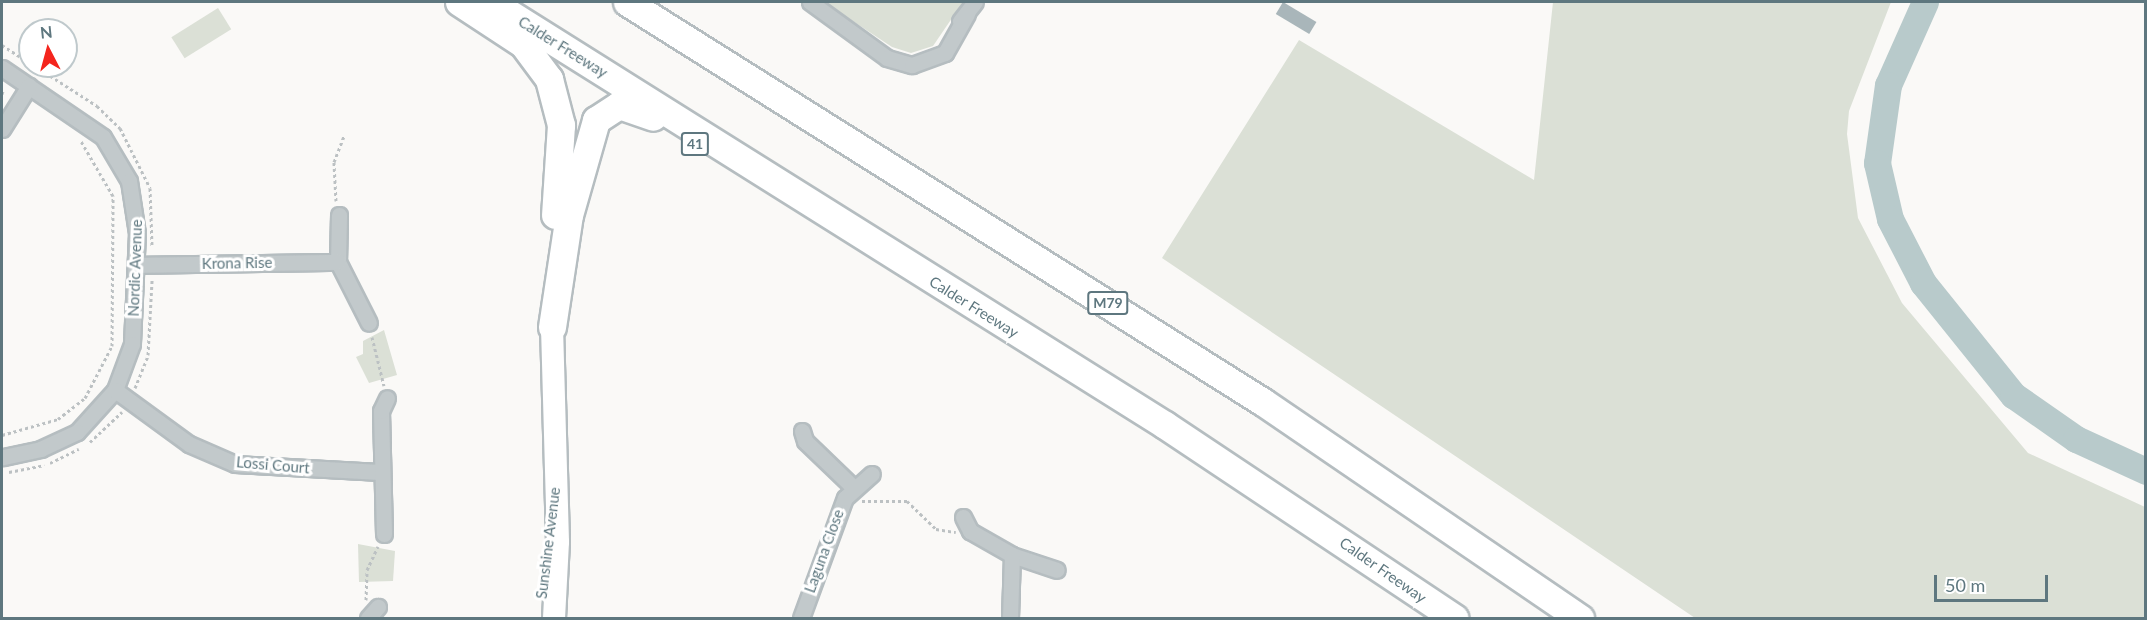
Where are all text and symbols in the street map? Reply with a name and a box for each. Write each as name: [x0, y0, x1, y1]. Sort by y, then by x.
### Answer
street label: Calder Freeway: [515, 12, 611, 82]
north arrow: [18, 18, 78, 78]
text: N: [39, 21, 53, 42]
road number: 41: [680, 133, 710, 155]
street label: Nordic Avenue: [124, 219, 146, 317]
street label: Krona Rise: [202, 253, 272, 273]
street label: Calder Freeway: [926, 272, 1022, 342]
road number: M79: [1087, 292, 1129, 314]
street label: Lossi Court: [236, 453, 310, 477]
street label: Sunshine Avenue: [532, 486, 564, 600]
street label: Laguna Close: [801, 507, 847, 595]
street label: Calder Freeway: [1336, 533, 1430, 607]
scale bar: [1937, 563, 2051, 601]
text: 50 m: [1945, 574, 1985, 596]

